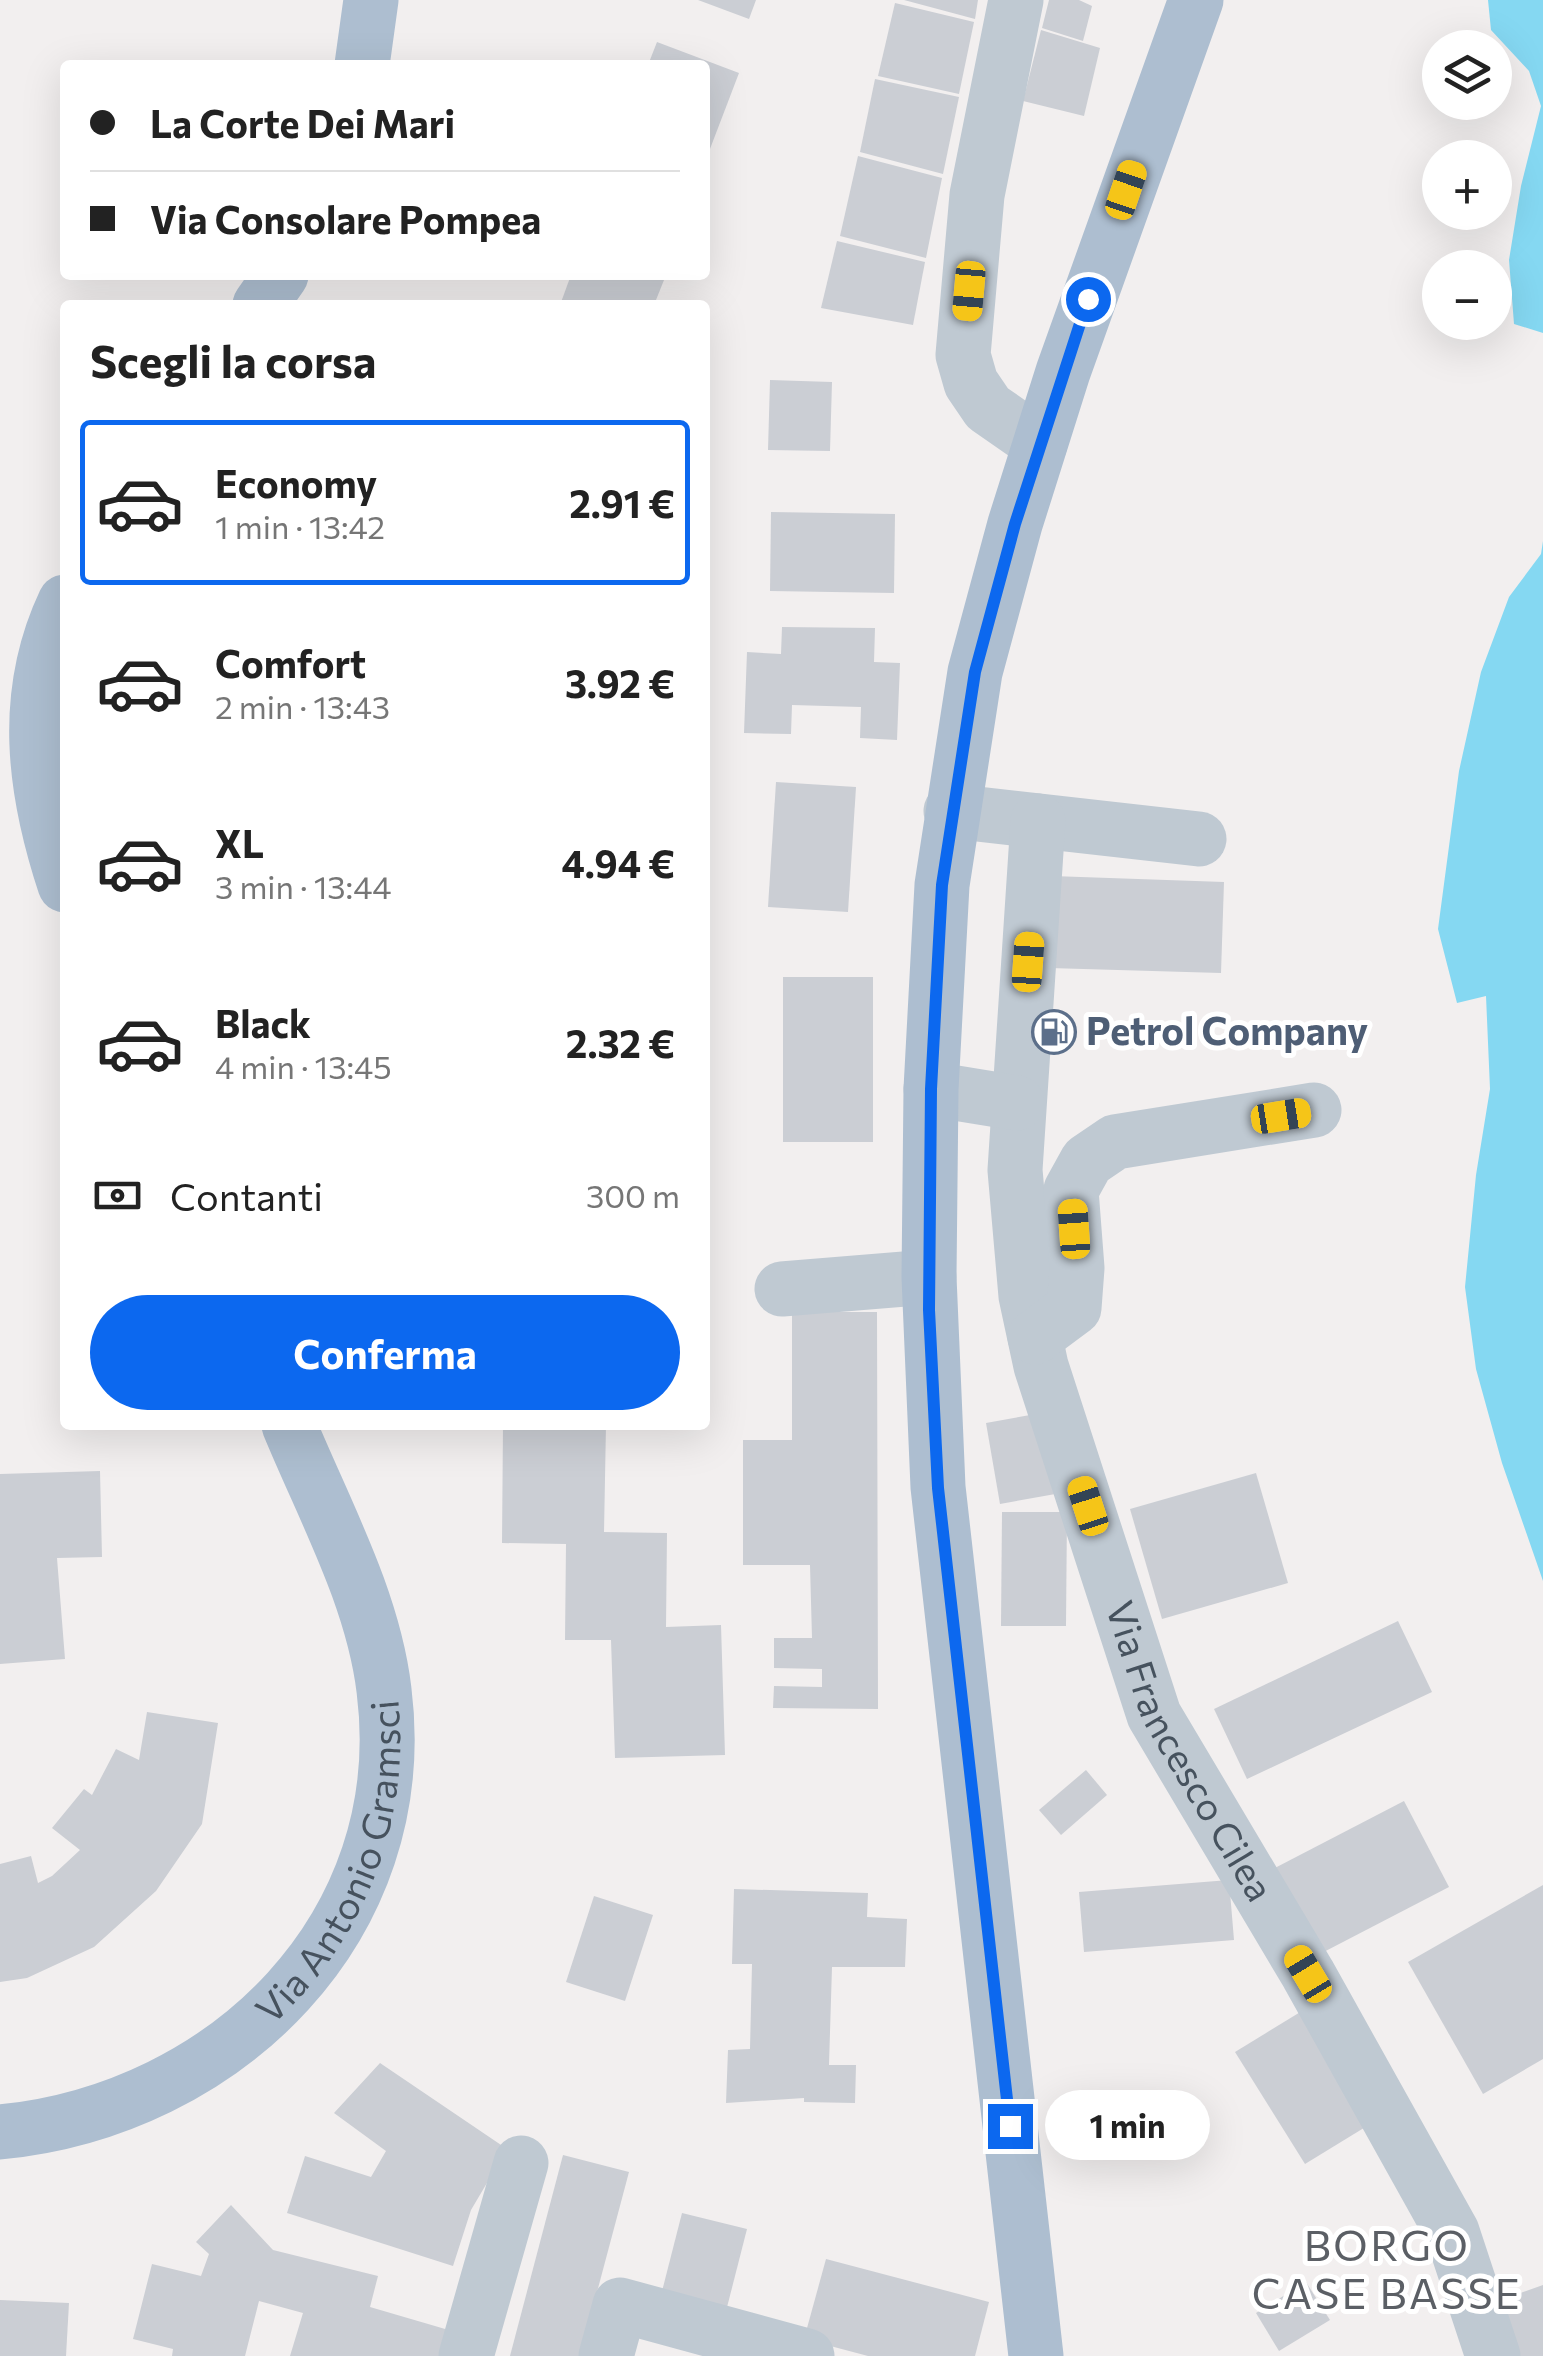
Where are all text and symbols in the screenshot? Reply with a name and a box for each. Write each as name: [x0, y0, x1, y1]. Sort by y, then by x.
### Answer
map controls: [1422, 30, 1512, 340]
button: layers: [1422, 30, 1512, 120]
text: La Corte Dei Mari: [150, 99, 455, 146]
button: +: [1422, 140, 1512, 230]
car: [1102, 157, 1150, 223]
text: Via Consolare Pompea: [150, 195, 541, 242]
button: −: [1422, 250, 1512, 340]
car: [951, 260, 987, 322]
route start: [1066, 277, 1111, 322]
text: Scegli la corsa: [90, 332, 377, 387]
icon: car: [95, 458, 185, 548]
text: Economy: [215, 459, 377, 506]
text: 2.91 €: [569, 479, 675, 526]
text: 1 min · 13:42: [215, 506, 385, 546]
icon: car: [95, 638, 185, 728]
text: Comfort: [215, 639, 366, 686]
text: 3.92 €: [565, 659, 675, 706]
text: 2 min · 13:43: [215, 686, 390, 726]
icon: car: [95, 818, 185, 908]
text: XL: [215, 819, 264, 866]
text: 4.94 €: [562, 839, 675, 886]
text: 3 min · 13:44: [215, 866, 392, 906]
car: [1011, 931, 1045, 993]
icon: car: [95, 998, 185, 1088]
text: Black: [215, 999, 311, 1046]
place label: Petrol Company: [1086, 1006, 1368, 1053]
fuel station icon: Petrol Company: [1031, 1009, 1077, 1055]
text: 2.32 €: [566, 1019, 675, 1066]
text: 4 min · 13:45: [215, 1046, 392, 1086]
car: [1249, 1096, 1313, 1136]
icon: cash: [90, 1168, 145, 1223]
text: Contanti: [170, 1172, 323, 1219]
text: 300 m: [586, 1175, 680, 1215]
car: [1057, 1198, 1091, 1260]
button: Conferma: [90, 1295, 680, 1410]
car: [1064, 1473, 1112, 1539]
street label: Via Francesco Cilea: [1098, 1595, 1285, 1909]
street label: Via Antonio Gramsci: [245, 1698, 408, 2032]
car: [1280, 1941, 1336, 2007]
callout: 1 min: [1045, 2091, 1210, 2161]
route end: [988, 2104, 1033, 2149]
text: 1 min: [1090, 2105, 1165, 2145]
district label: BORGO CASE BASSE: [1252, 2218, 1522, 2318]

